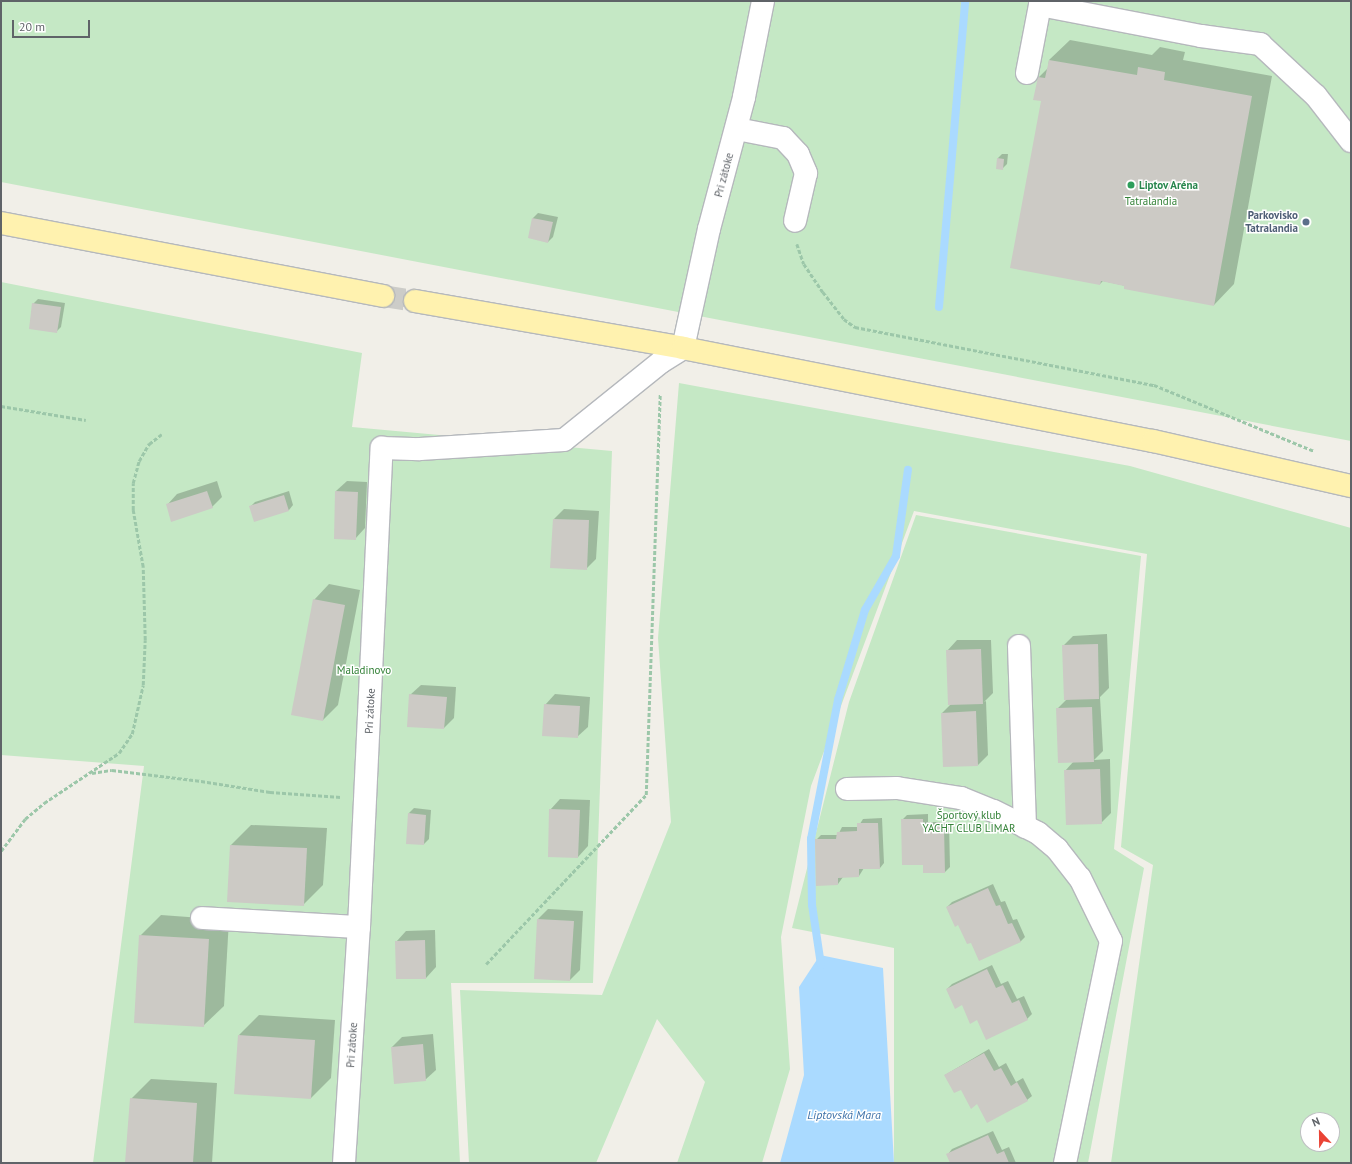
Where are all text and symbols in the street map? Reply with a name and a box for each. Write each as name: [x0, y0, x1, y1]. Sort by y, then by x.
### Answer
scale bar: [14, 12, 92, 38]
text: 20 m: [19, 19, 45, 34]
street label: Pri zátoke: [712, 151, 736, 199]
place label: Liptov Aréna: [1139, 178, 1199, 192]
marker: Liptov Aréna: [1126, 180, 1136, 190]
park label: Tatralandia: [1125, 194, 1177, 208]
place label: Parkovisko Tatralandia: [1245, 209, 1298, 235]
marker: Parkovisko Tatralandia: [1301, 217, 1311, 227]
park label: Maladinovo: [337, 663, 391, 677]
street label: Pri zátoke: [362, 688, 378, 734]
park label: Športový klub YACHT CLUB LIMAR: [922, 809, 1016, 835]
street label: Pri zátoke: [344, 1022, 360, 1068]
water label: Liptovská Mara: [807, 1108, 881, 1122]
north arrow: [1300, 1112, 1340, 1152]
text: N: [1310, 1114, 1322, 1130]

